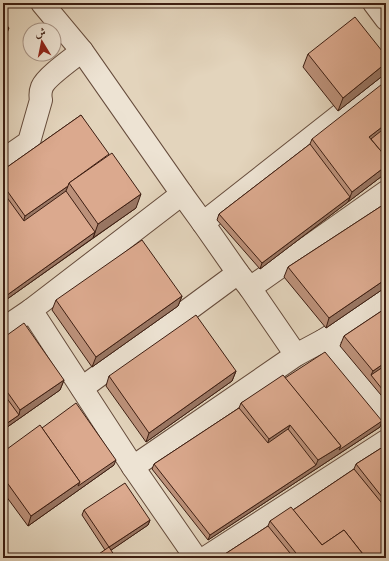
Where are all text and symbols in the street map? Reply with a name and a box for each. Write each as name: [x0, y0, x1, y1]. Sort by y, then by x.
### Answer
north arrow: [22, 22, 62, 62]
text: ش: [34, 25, 47, 41]

